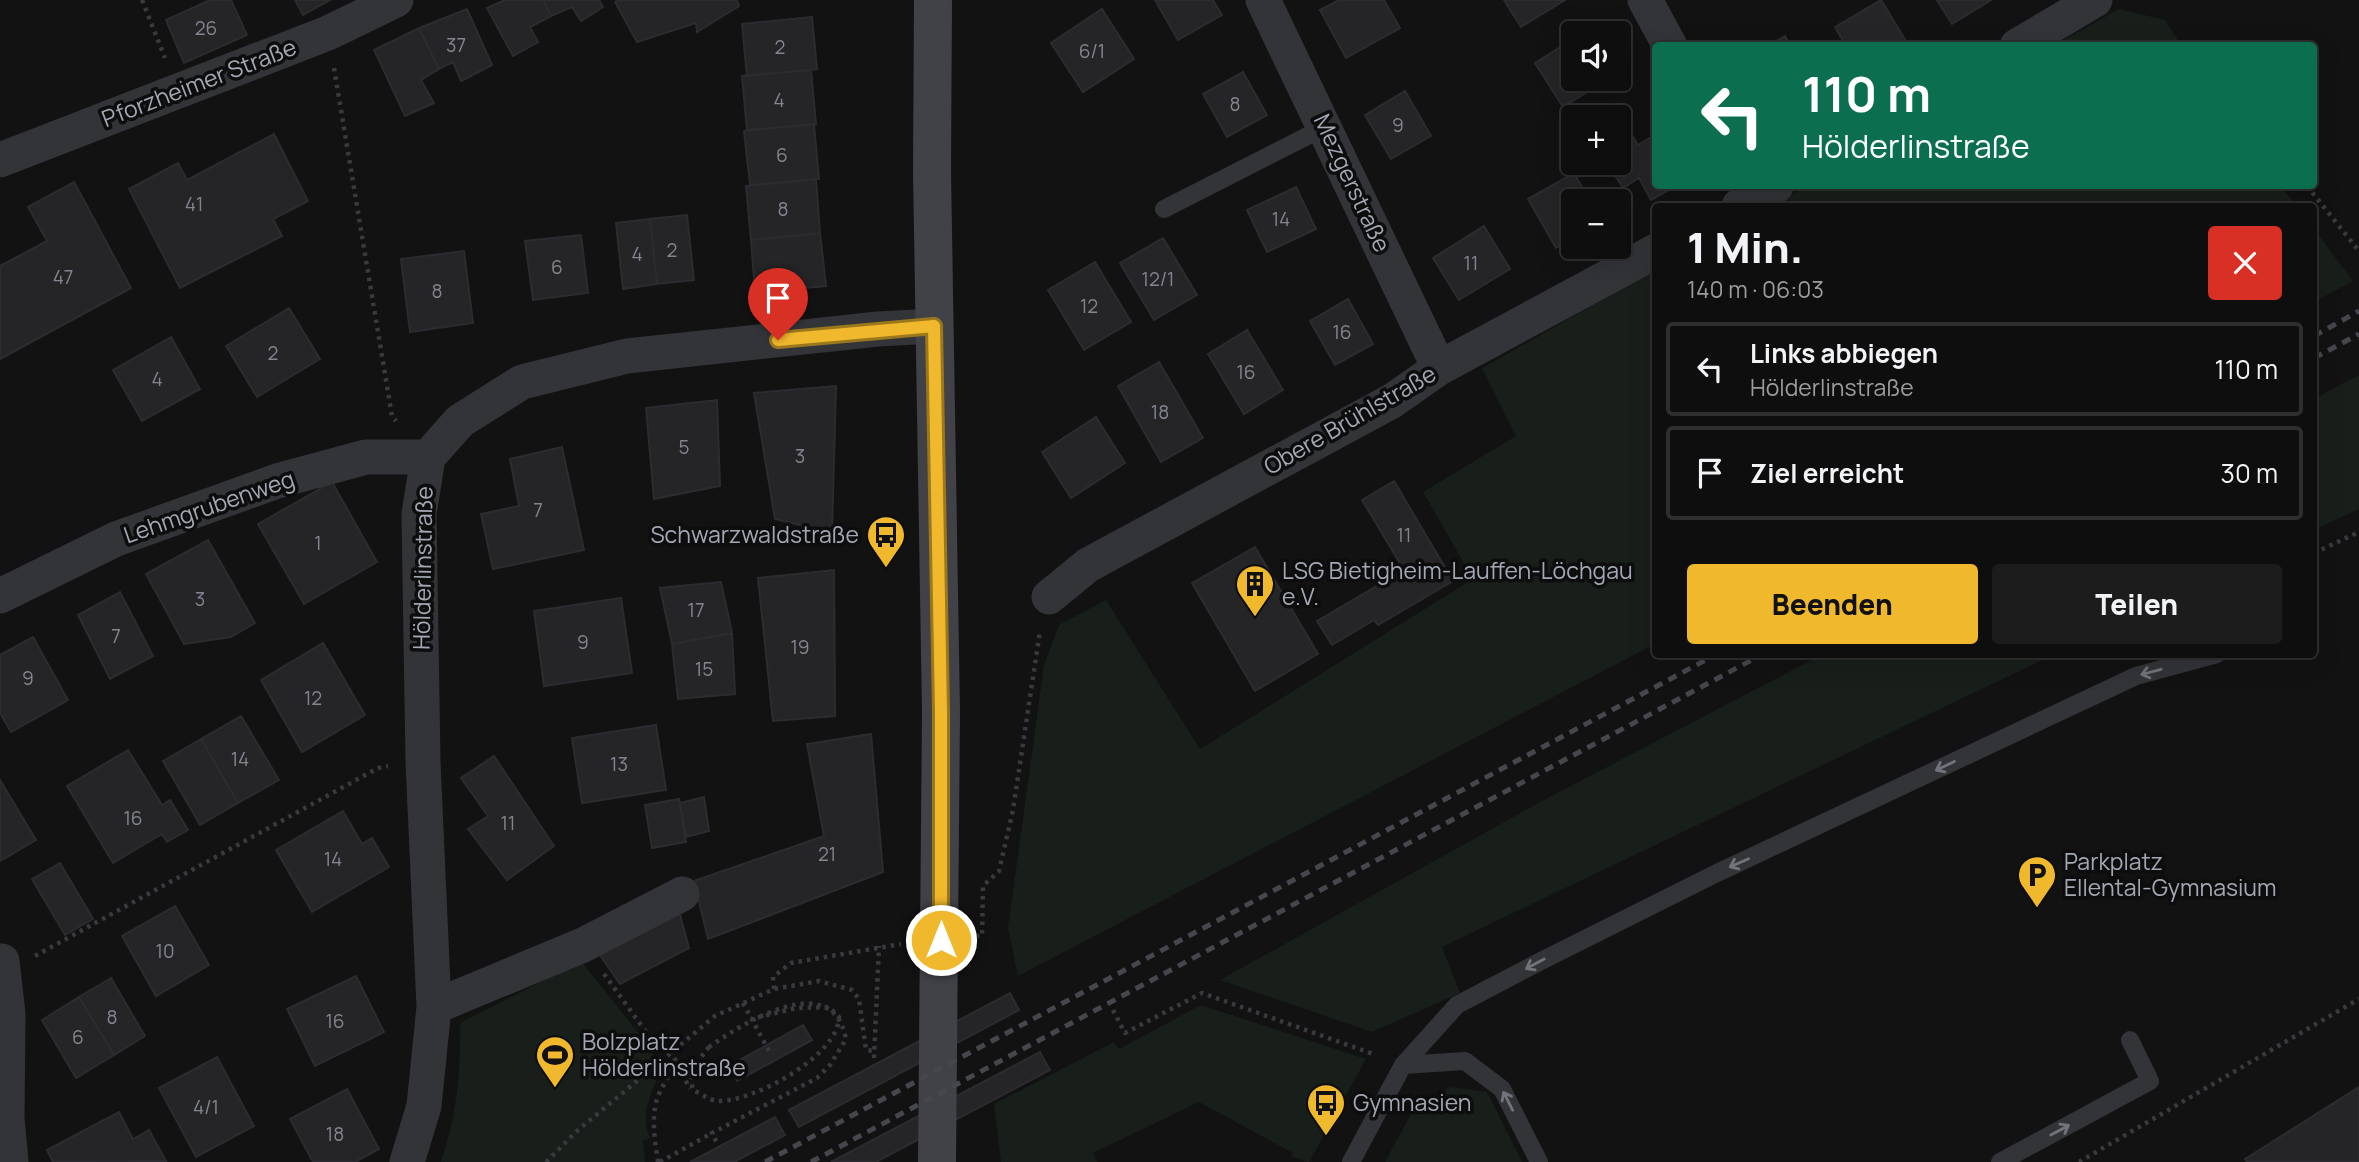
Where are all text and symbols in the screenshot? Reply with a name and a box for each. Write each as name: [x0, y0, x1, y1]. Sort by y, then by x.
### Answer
house number: 26: [195, 15, 217, 41]
map controls: [1561, 21, 1631, 259]
button: sound: [1561, 21, 1631, 91]
street label: Pforzheimer Straße: [97, 30, 301, 134]
house number: 37: [446, 32, 466, 58]
house number: 2: [775, 34, 785, 60]
house number: 6/1: [1079, 38, 1105, 64]
text: 110 m: [1802, 60, 1931, 127]
icon: left: [1687, 70, 1778, 161]
house number: 4: [773, 87, 785, 113]
house number: 8: [1229, 91, 1241, 117]
button: +: [1561, 105, 1631, 175]
street label: Mezgerstraße: [1307, 108, 1399, 257]
house number: 9: [1392, 112, 1404, 138]
text: Hölderlinstraße: [1802, 124, 2030, 168]
house number: 6: [776, 142, 788, 168]
button: −: [1561, 189, 1631, 259]
house number: 41: [185, 191, 203, 217]
house number: 8: [777, 196, 789, 222]
house number: 14: [1272, 206, 1290, 232]
text: 1 Min.: [1687, 218, 1803, 276]
button: close: [2208, 226, 2282, 300]
house number: 2: [667, 237, 677, 263]
house number: 4: [631, 241, 643, 267]
house number: 11: [1464, 250, 1478, 276]
house number: 6: [551, 254, 563, 280]
house number: 47: [53, 264, 73, 290]
house number: 12/1: [1141, 266, 1175, 292]
pin: [748, 268, 808, 340]
text: 140 m · 06:03: [1687, 273, 1824, 305]
house number: 8: [431, 278, 443, 304]
icon: arrive: [759, 279, 797, 317]
house number: 12: [1080, 293, 1098, 319]
house number: 16: [1332, 319, 1352, 345]
text: Links abbiegen: [1750, 335, 1938, 371]
house number: 2: [268, 340, 278, 366]
icon: left: [1691, 350, 1729, 388]
text: 110 m: [2215, 351, 2278, 387]
street label: Obere Brühlstraße: [1257, 357, 1442, 481]
house number: 16: [1236, 359, 1256, 385]
house number: 4: [151, 366, 163, 392]
text: Hölderlinstraße: [1750, 371, 1914, 403]
house number: 18: [1151, 399, 1169, 425]
house number: 5: [679, 434, 690, 460]
house number: 3: [795, 443, 805, 469]
icon: arrive: [1691, 454, 1729, 492]
text: Ziel erreicht: [1750, 455, 1904, 491]
text: 30 m: [2221, 455, 2278, 491]
street label: Lehmgrubenweg: [119, 462, 298, 550]
street label: Hölderlinstraße: [405, 486, 439, 650]
house number: 7: [533, 497, 543, 523]
bus stop icon: Schwarzwaldstraße: [865, 514, 907, 569]
place label: Schwarzwaldstraße: [650, 518, 859, 550]
house number: 11: [1397, 522, 1411, 548]
house number: 1: [314, 530, 322, 556]
place label: LSG Bietigheim-Lauffen-Löchgau e.V.: [1282, 554, 1633, 612]
building icon: LSG Bietigheim-Lauffen-Löchgau e.V.: [1234, 563, 1276, 618]
button: Beenden: [1687, 564, 1978, 644]
button: Teilen: [1992, 564, 2282, 644]
house number: 3: [195, 586, 205, 612]
house number: 17: [688, 597, 704, 623]
house number: 7: [111, 623, 121, 649]
house number: 9: [577, 629, 589, 655]
house number: 19: [790, 634, 810, 660]
house number: 15: [695, 656, 713, 682]
house number: 9: [22, 665, 34, 691]
one-way arrow: [2140, 666, 2163, 679]
house number: 12: [304, 685, 322, 711]
house number: 14: [231, 746, 249, 772]
house number: 13: [610, 751, 628, 777]
one-way arrow: [1935, 760, 1956, 774]
house number: 16: [123, 805, 143, 831]
house number: 11: [501, 810, 515, 836]
house number: 21: [818, 841, 836, 867]
place label: Parkplatz Ellental-Gymnasium: [2064, 845, 2277, 903]
house number: 14: [324, 846, 342, 872]
parking icon: Parkplatz Ellental-Gymnasium: [2016, 854, 2058, 909]
one-way arrow: [1729, 857, 1750, 870]
position arrow: [904, 903, 978, 977]
house number: 10: [155, 938, 175, 964]
one-way arrow: [1525, 958, 1546, 971]
house number: 8: [106, 1004, 118, 1030]
house number: 16: [325, 1008, 345, 1034]
house number: 6: [72, 1024, 84, 1050]
place label: Bolzplatz Hölderlinstraße: [582, 1025, 746, 1083]
sports icon: Bolzplatz Hölderlinstraße: [534, 1034, 576, 1089]
bus stop icon: Gymnasien: [1305, 1082, 1347, 1137]
place label: Gymnasien: [1353, 1086, 1472, 1118]
one-way arrow: [1501, 1091, 1515, 1112]
house number: 4/1: [193, 1094, 219, 1120]
house number: 18: [326, 1121, 344, 1147]
one-way arrow: [2049, 1123, 2070, 1136]

